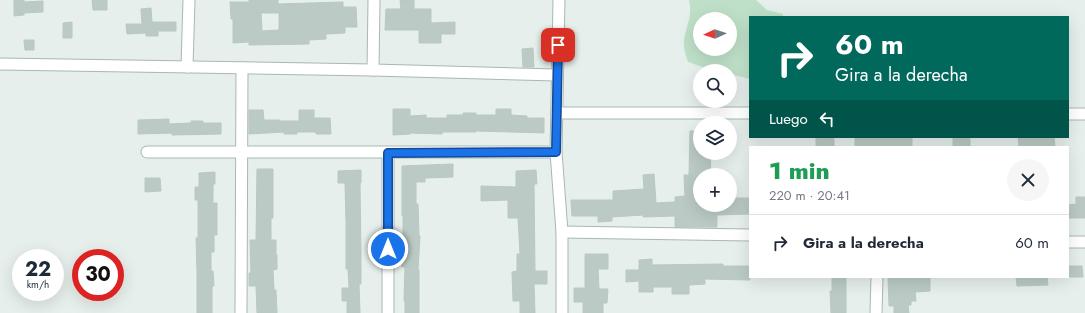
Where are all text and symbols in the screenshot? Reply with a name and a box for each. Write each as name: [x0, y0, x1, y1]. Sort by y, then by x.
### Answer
north arrow: [693, 12, 737, 56]
map controls: [693, 12, 737, 212]
text: 60 m: [835, 24, 904, 65]
pin: [541, 28, 575, 62]
icon: right: [769, 32, 821, 84]
icon: arrive: [547, 34, 569, 56]
text: Gira a la derecha: [835, 62, 968, 88]
button: search: [693, 64, 737, 108]
text: Luego: [769, 108, 808, 130]
icon: left: [816, 108, 838, 130]
button: layers: [693, 116, 737, 160]
text: 1 min: [769, 153, 830, 188]
button: close: [1007, 159, 1049, 201]
button: +: [693, 168, 737, 212]
text: 220 m · 20:41: [769, 186, 850, 205]
position arrow: [367, 228, 409, 270]
icon: right: [769, 232, 791, 254]
text: Gira a la derecha: [803, 232, 924, 254]
text: 60 m: [1015, 232, 1049, 254]
speed limit sign: 30: [72, 249, 124, 301]
text: 22: [25, 255, 51, 284]
text: km/h: [27, 277, 49, 292]

